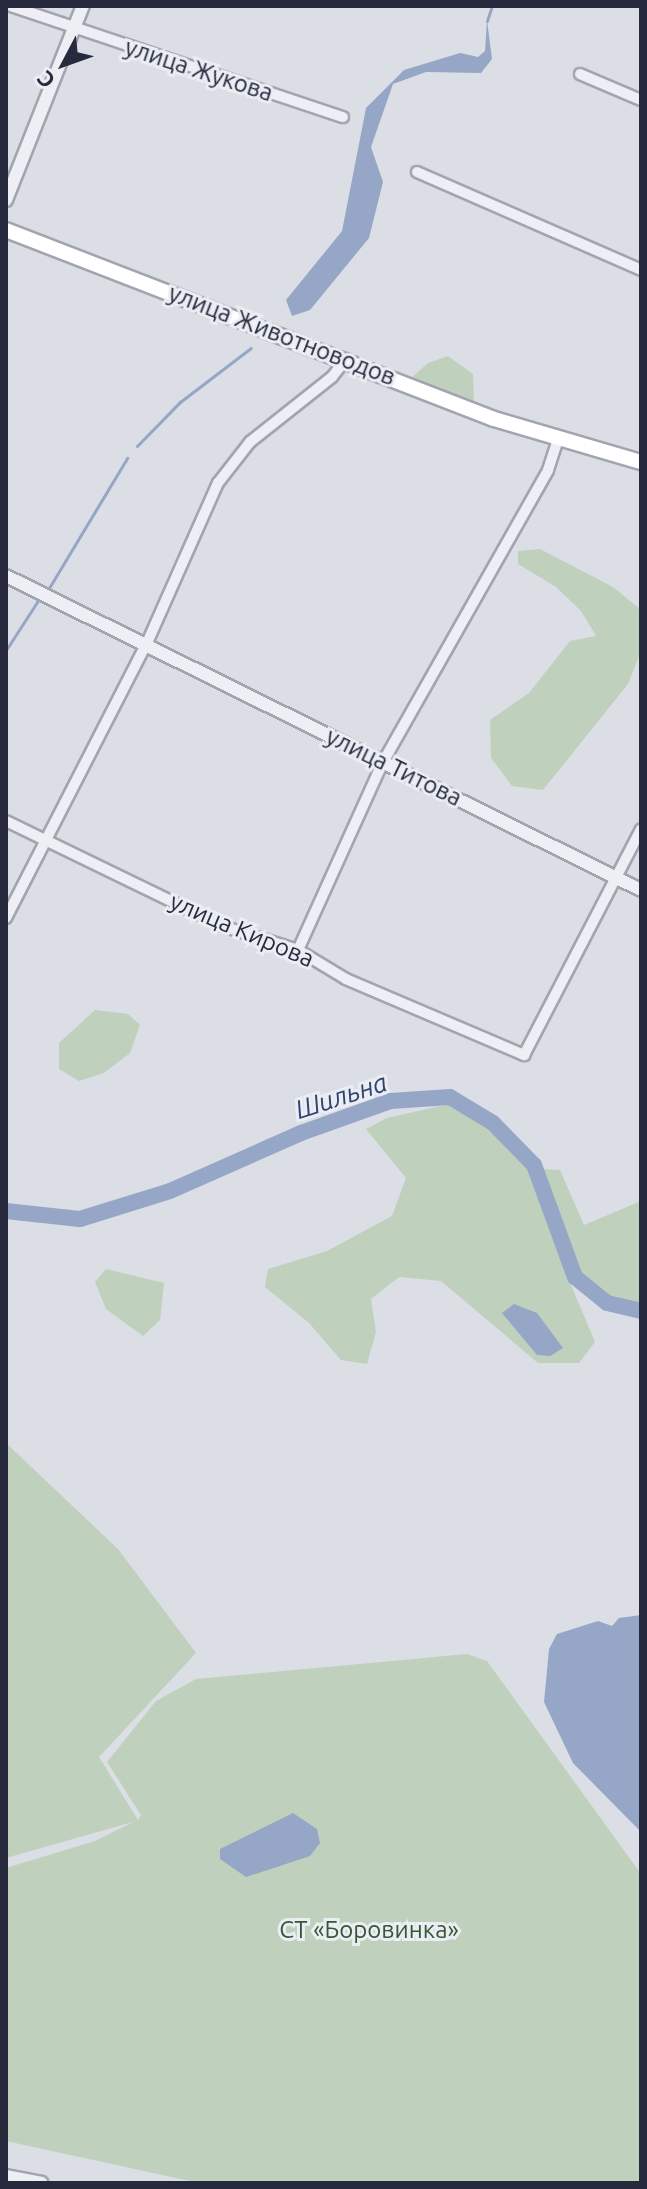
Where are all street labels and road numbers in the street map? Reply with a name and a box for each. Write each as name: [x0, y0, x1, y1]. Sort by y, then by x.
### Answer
street label: улица Жукова: [121, 32, 277, 108]
street label: улица Животноводов: [164, 278, 400, 392]
street label: улица Титова: [321, 722, 467, 812]
street label: улица Кирова: [166, 887, 318, 973]

